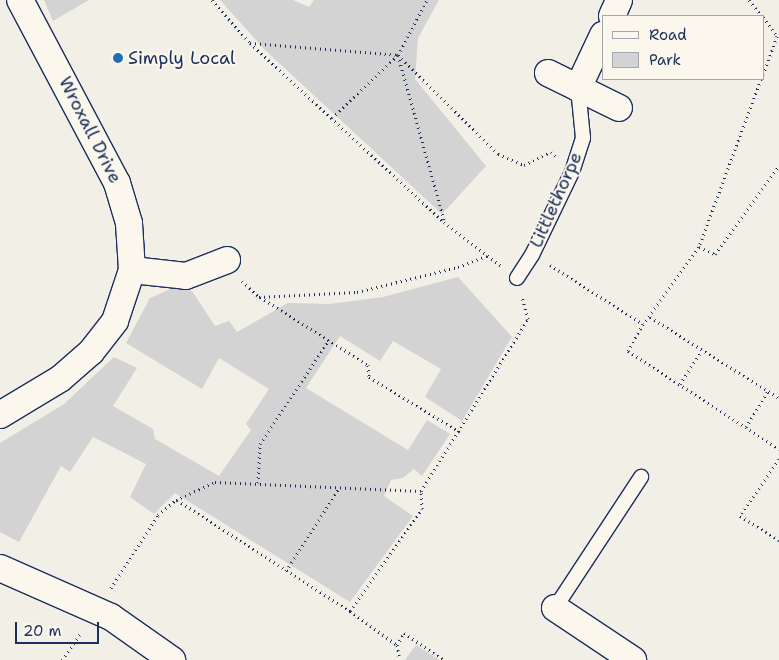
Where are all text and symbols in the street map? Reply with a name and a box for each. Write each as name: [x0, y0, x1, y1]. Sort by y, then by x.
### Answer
legend: [602, 15, 764, 80]
text: Road: [649, 25, 687, 45]
place label: Simply Local: [128, 47, 236, 69]
text: Park: [649, 50, 681, 70]
marker: Simply Local: [112, 52, 124, 64]
street label: Wroxall Drive: [54, 73, 126, 187]
street label: Littlethorpe: [525, 149, 587, 251]
scale bar: [18, 612, 101, 644]
text: 20 m: [23, 621, 62, 641]

